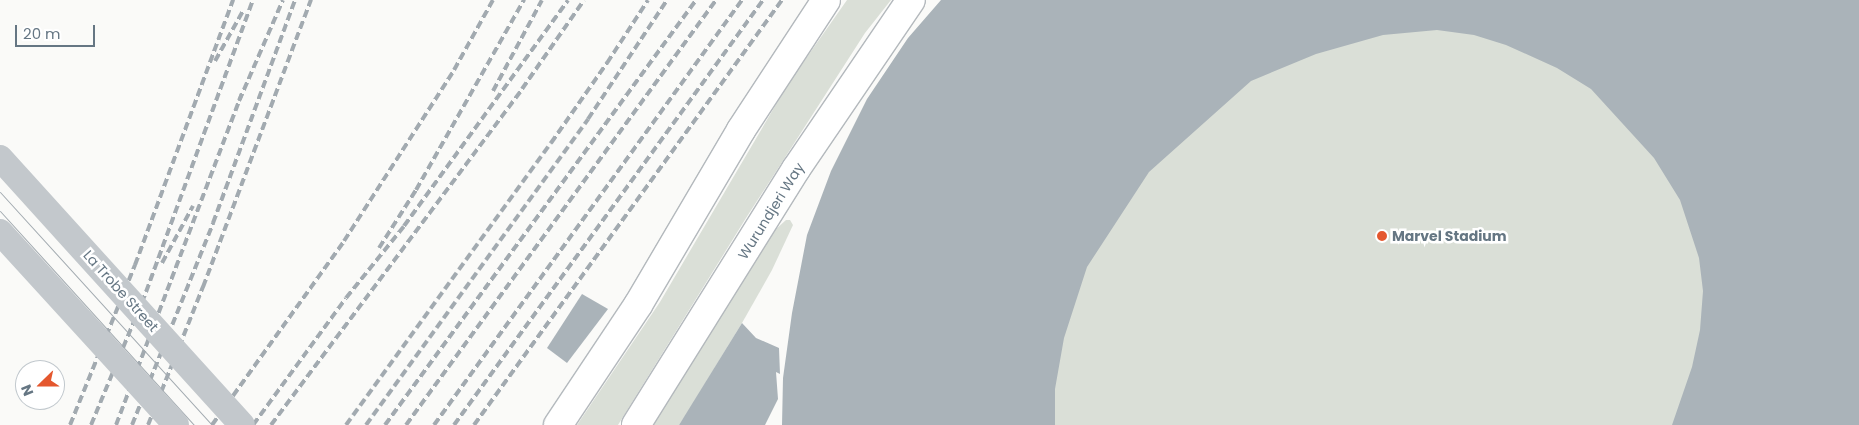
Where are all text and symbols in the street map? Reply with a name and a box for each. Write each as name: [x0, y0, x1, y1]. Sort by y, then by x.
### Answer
scale bar: [18, 15, 98, 47]
text: 20 m: [23, 23, 61, 44]
street label: Wurundjeri Way: [735, 160, 807, 262]
place label: Marvel Stadium: [1392, 228, 1507, 244]
marker: Marvel Stadium: [1376, 230, 1388, 242]
street label: La Trobe Street: [80, 247, 162, 335]
north arrow: [15, 360, 65, 410]
text: N: [16, 382, 38, 399]

